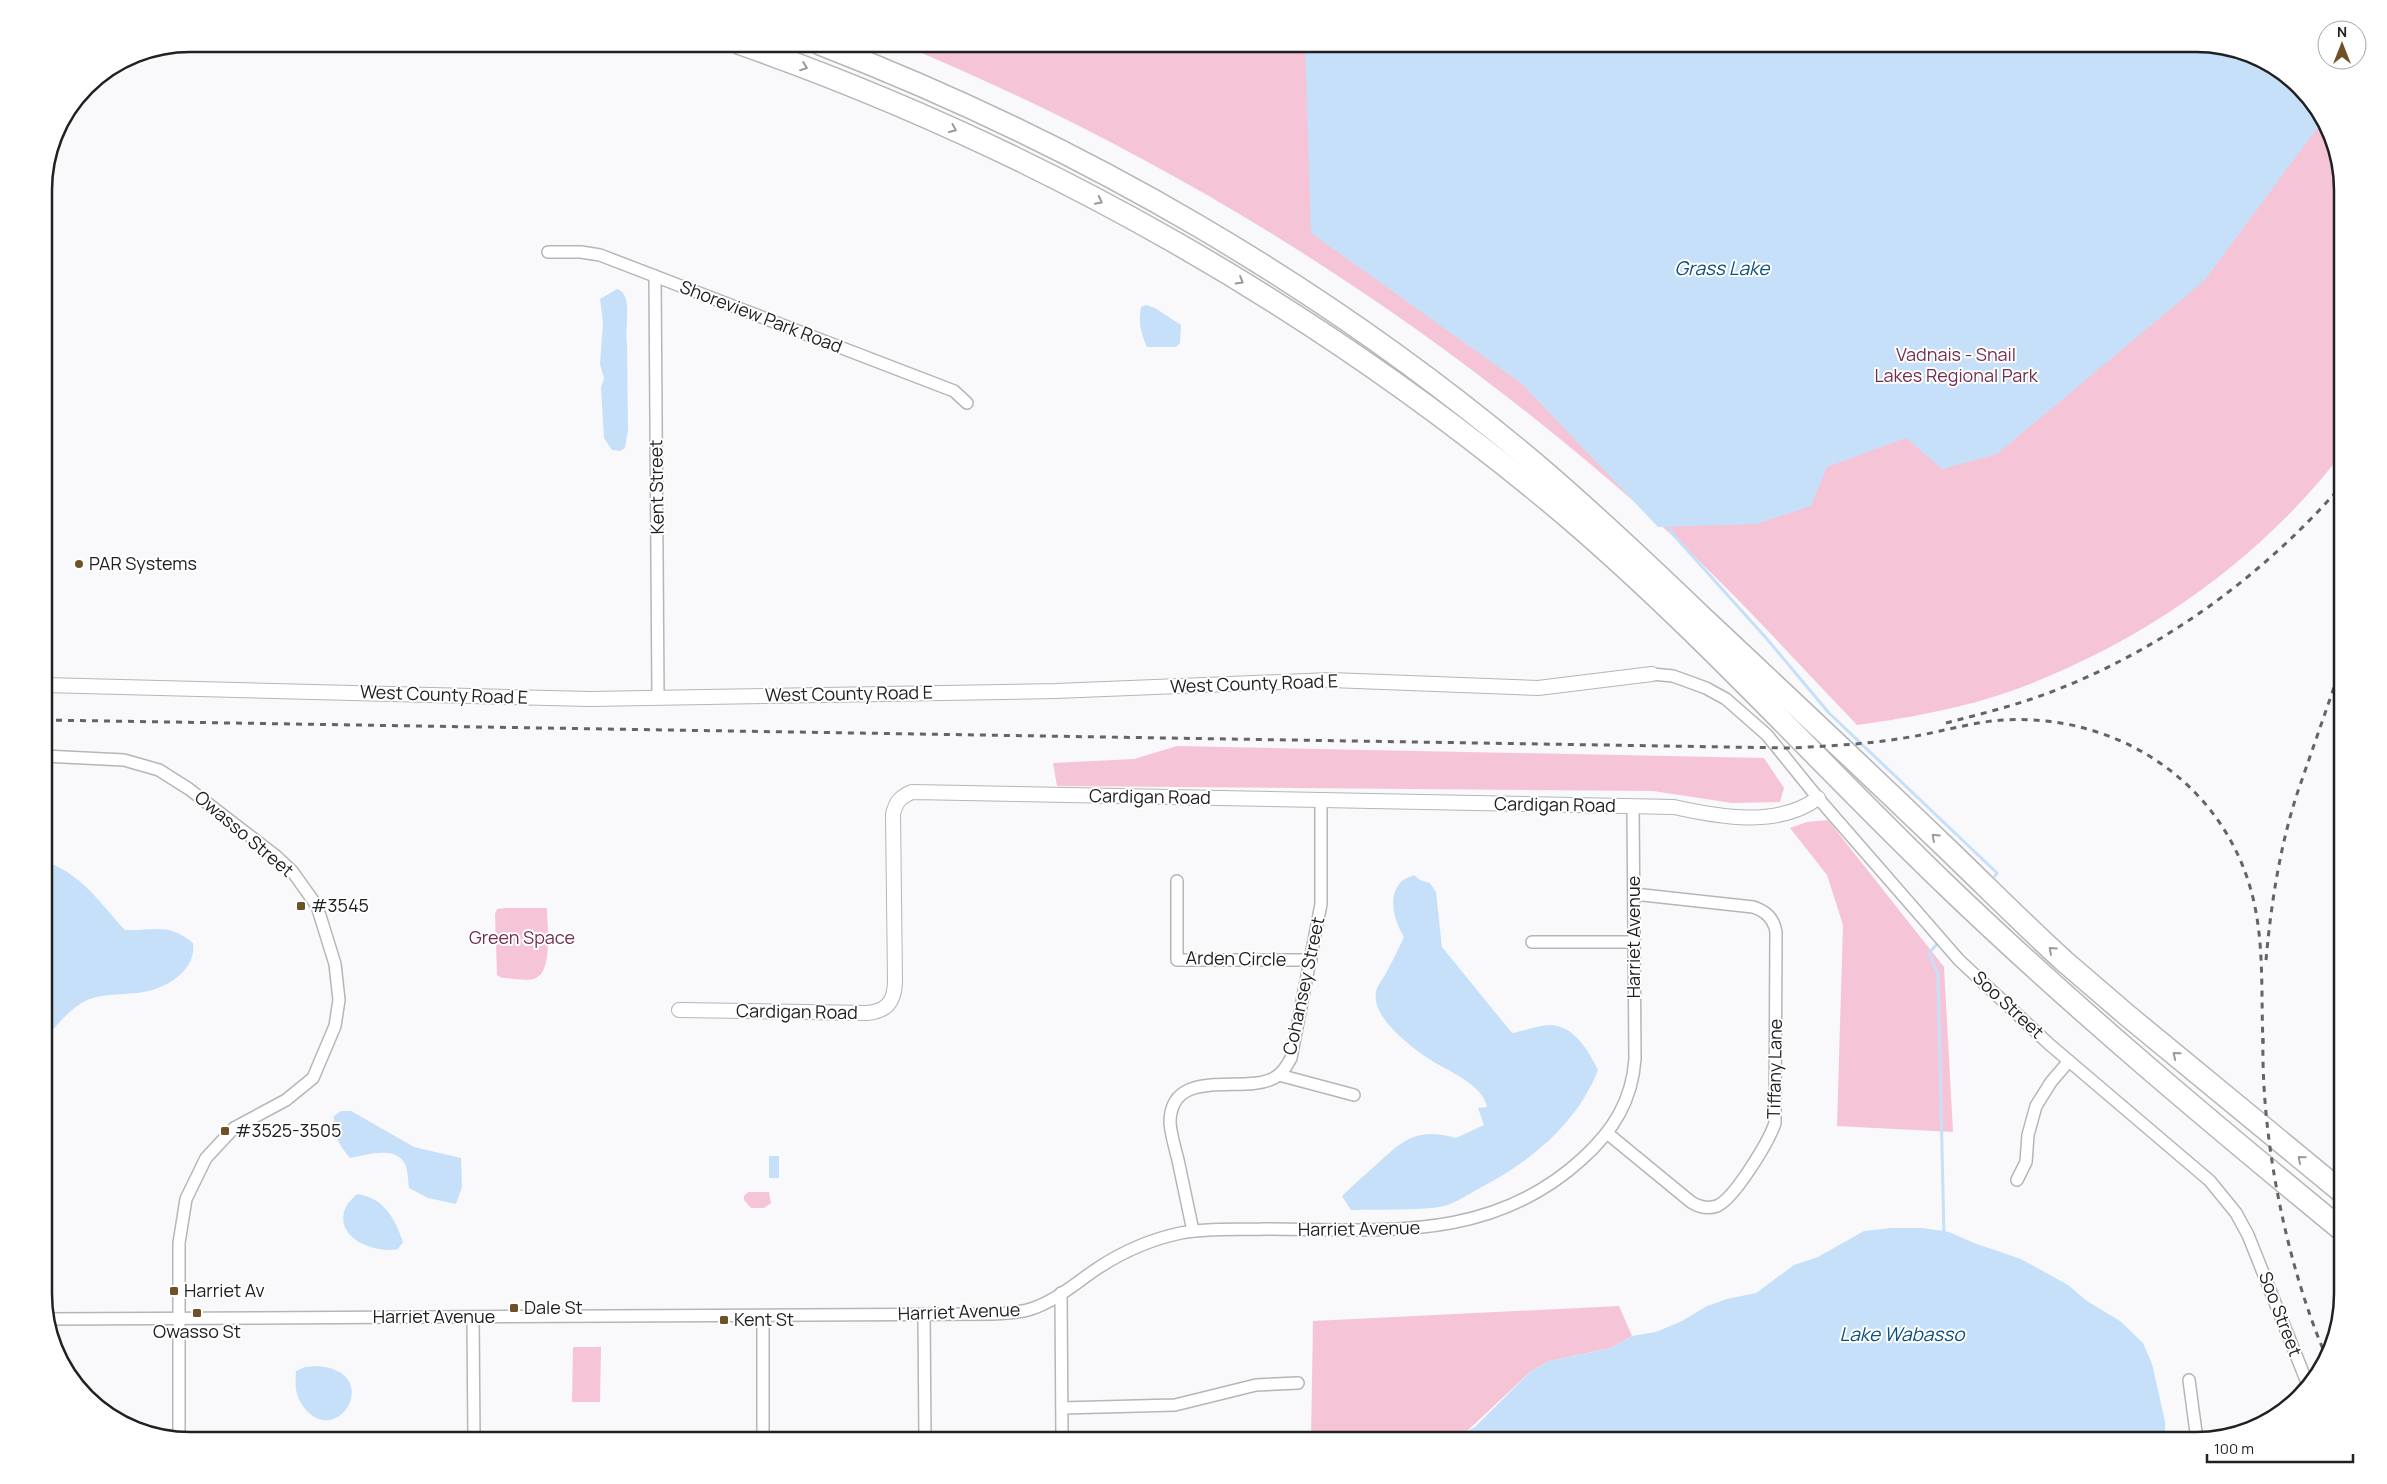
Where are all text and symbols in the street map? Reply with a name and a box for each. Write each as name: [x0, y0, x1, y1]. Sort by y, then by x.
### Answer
north arrow: [2317, 20, 2367, 70]
text: N: [2337, 22, 2347, 41]
one-way arrow: [799, 61, 807, 71]
one-way arrow: [948, 123, 957, 134]
one-way arrow: [1094, 195, 1103, 205]
water label: Grass Lake: [1675, 255, 1771, 281]
street label: Shoreview Park Road: [677, 274, 846, 358]
one-way arrow: [1235, 275, 1244, 285]
park label: Vadnais - Snail Lakes Regional Park: [1874, 342, 2039, 387]
street label: Kent Street: [643, 440, 669, 535]
place label: PAR Systems: [89, 551, 197, 575]
marker: PAR Systems: [73, 558, 85, 570]
street label: West County Road E: [1170, 668, 1338, 698]
street label: West County Road E: [360, 679, 528, 709]
street label: West County Road E: [765, 680, 933, 706]
street label: Cardigan Road: [1089, 783, 1211, 809]
street label: Owasso Street: [190, 785, 299, 882]
street label: Cardigan Road: [1494, 791, 1616, 817]
one-way arrow: [1932, 834, 1941, 843]
street label: Harriet Avenue: [1621, 876, 1645, 998]
place label: #3545: [311, 893, 369, 917]
marker: #3545: [295, 900, 307, 912]
street label: Cohansey Street: [1277, 914, 1329, 1057]
park label: Green Space: [469, 925, 575, 949]
street label: Arden Circle: [1185, 945, 1287, 971]
one-way arrow: [2049, 947, 2058, 956]
street label: Soo Street: [1968, 965, 2049, 1043]
street label: Cardigan Road: [736, 998, 858, 1024]
street label: Tiffany Lane: [1761, 1019, 1787, 1119]
one-way arrow: [2173, 1053, 2182, 1061]
place label: #3525-3505: [235, 1118, 341, 1142]
marker: #3525-3505: [219, 1125, 231, 1137]
one-way arrow: [2298, 1155, 2307, 1164]
street label: Harriet Avenue: [1298, 1215, 1420, 1241]
street label: Soo Street: [2254, 1268, 2308, 1359]
place label: Harriet Av: [184, 1278, 265, 1302]
marker: Harriet Av: [168, 1285, 180, 1297]
place label: Dale St: [524, 1295, 583, 1319]
street label: Harriet Avenue: [897, 1297, 1021, 1325]
marker: Dale St: [508, 1302, 520, 1314]
street label: Harriet Avenue: [373, 1304, 495, 1328]
marker: Owasso St: [191, 1307, 203, 1319]
place label: Kent St: [734, 1307, 794, 1331]
marker: Kent St: [718, 1314, 730, 1326]
place label: Owasso St: [153, 1319, 241, 1343]
water label: Lake Wabasso: [1840, 1321, 1966, 1347]
scale bar: [2207, 1432, 2353, 1464]
text: 100 m: [2214, 1438, 2254, 1459]

